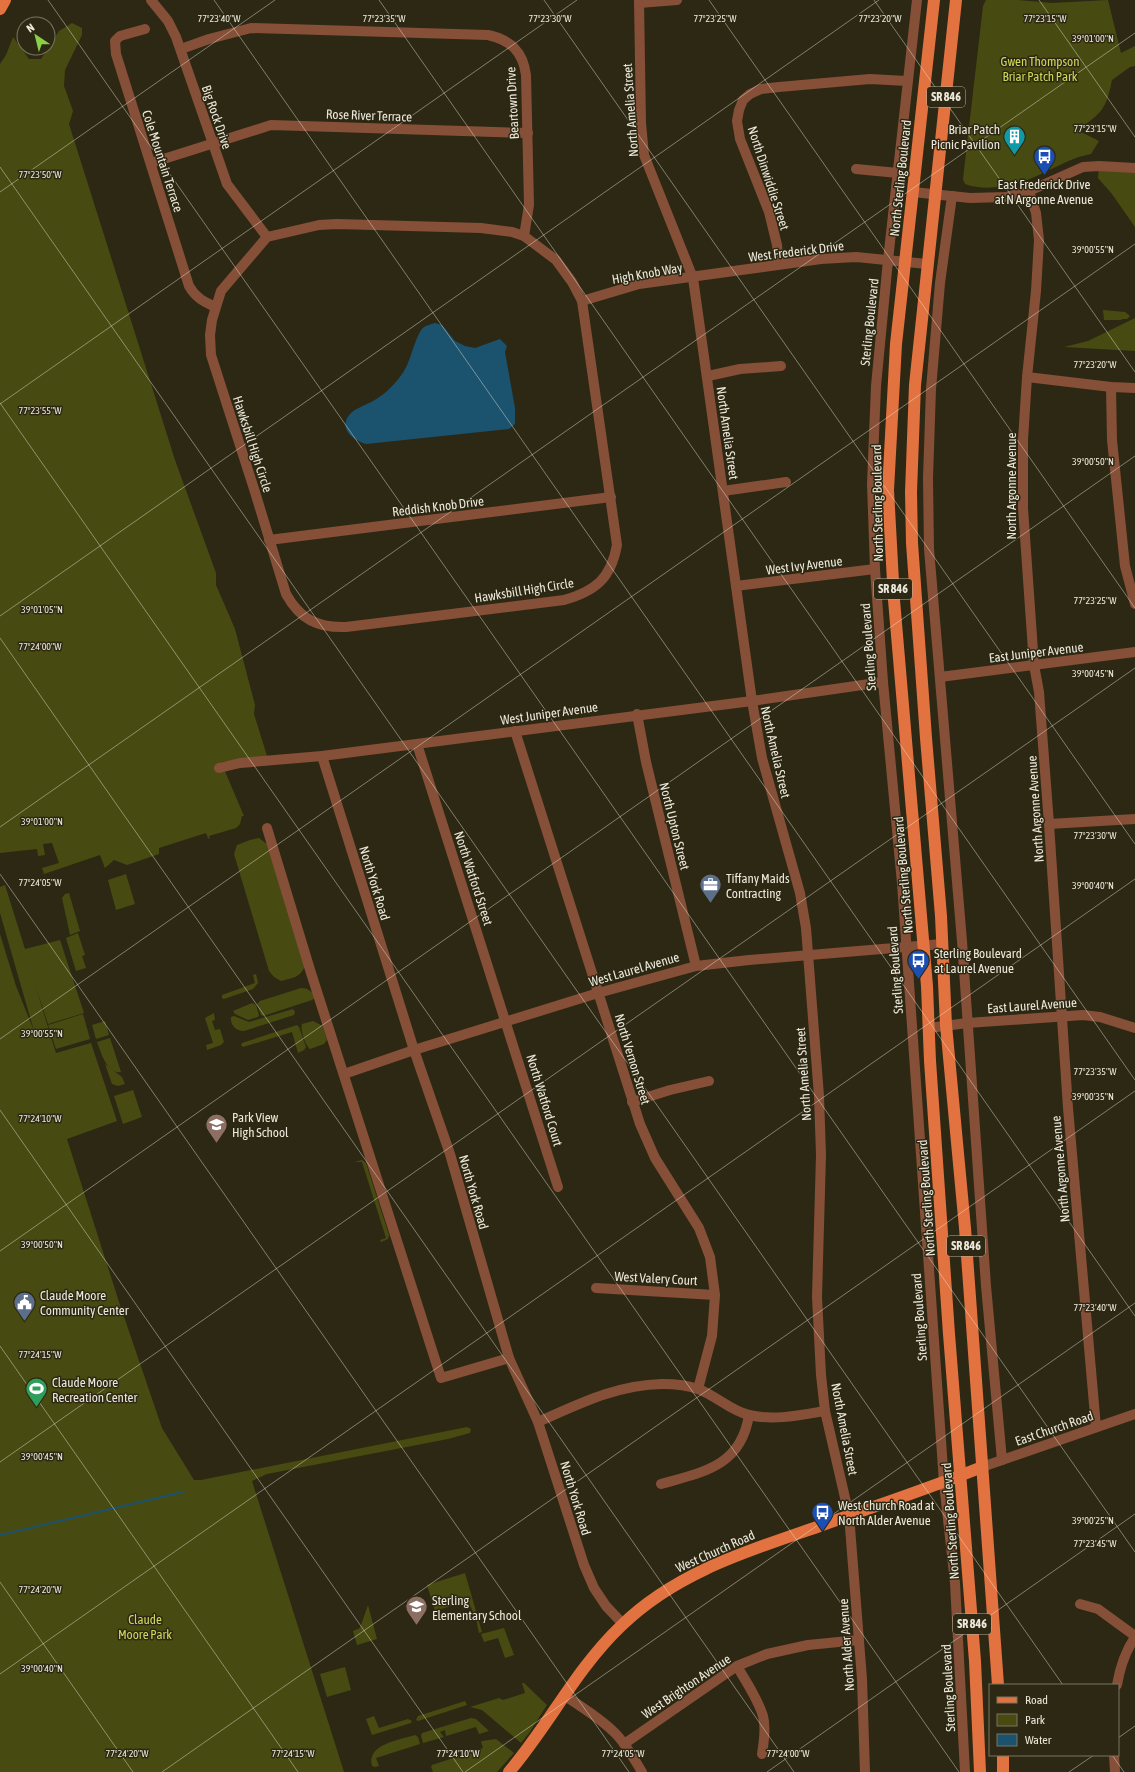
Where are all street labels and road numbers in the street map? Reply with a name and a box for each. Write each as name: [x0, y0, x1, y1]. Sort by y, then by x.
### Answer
street label: North Amelia Street: [620, 62, 641, 157]
street label: Beartown Drive: [503, 66, 522, 140]
street label: Big Rock Drive: [199, 83, 235, 151]
road number: SR 846: [927, 87, 965, 107]
street label: Rose River Terrace: [326, 107, 412, 125]
street label: Cole Mountain Terrace: [139, 108, 186, 214]
street label: North Sterling Boulevard: [887, 119, 914, 237]
street label: North Dinwiddie Street: [745, 124, 792, 232]
street label: West Frederick Drive: [747, 238, 845, 265]
street label: High Knob Way: [611, 260, 684, 287]
street label: Sterling Boulevard: [857, 278, 882, 367]
street label: North Amelia Street: [714, 386, 741, 481]
street label: Hawksbill High Circle: [230, 394, 275, 494]
street label: North Argonne Avenue: [1004, 432, 1019, 539]
street label: North Sterling Boulevard: [869, 444, 886, 562]
street label: Reddish Knob Drive: [391, 493, 485, 520]
street label: West Ivy Avenue: [765, 553, 843, 578]
street label: Hawksbill High Circle: [473, 575, 575, 606]
road number: SR 846: [874, 579, 912, 599]
street label: Sterling Boulevard: [858, 603, 879, 691]
street label: East Juniper Avenue: [988, 639, 1084, 666]
street label: West Juniper Avenue: [499, 699, 599, 728]
street label: North Amelia Street: [758, 705, 793, 800]
street label: North Argonne Avenue: [1024, 755, 1047, 863]
street label: North Upton Street: [656, 781, 693, 872]
street label: North Sterling Boulevard: [891, 816, 916, 934]
street label: North Watford Street: [451, 829, 496, 927]
street label: North York Road: [356, 844, 393, 922]
street label: Sterling Boulevard: [885, 926, 906, 1014]
street label: West Laurel Avenue: [587, 949, 681, 990]
street label: East Laurel Avenue: [987, 995, 1078, 1016]
street label: North Vernon Street: [612, 1012, 654, 1107]
street label: North Amelia Street: [793, 1026, 814, 1121]
street label: North Watford Court: [523, 1052, 566, 1148]
street label: North Argonne Avenue: [1048, 1115, 1073, 1223]
street label: North Sterling Boulevard: [915, 1139, 938, 1257]
street label: North York Road: [456, 1153, 491, 1231]
road number: SR 846: [947, 1236, 985, 1256]
street label: West Valery Court: [614, 1269, 698, 1288]
street label: Sterling Boulevard: [909, 1273, 930, 1361]
street label: North Amelia Street: [828, 1382, 861, 1477]
street label: East Church Road: [1013, 1408, 1095, 1449]
street label: North York Road: [557, 1459, 594, 1537]
street label: North Sterling Boulevard: [939, 1462, 962, 1580]
street label: West Church Road: [673, 1527, 757, 1576]
street label: North Alder Avenue: [836, 1598, 857, 1692]
road number: SR 846: [953, 1614, 991, 1634]
street label: Sterling Boulevard: [939, 1644, 958, 1732]
street label: West Brighton Avenue: [639, 1651, 734, 1722]

